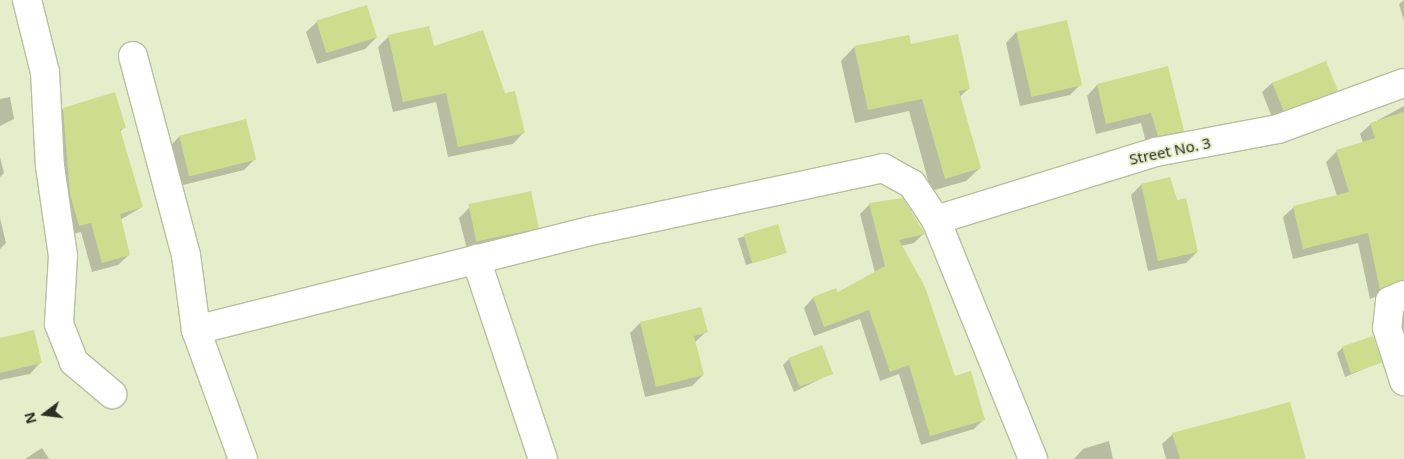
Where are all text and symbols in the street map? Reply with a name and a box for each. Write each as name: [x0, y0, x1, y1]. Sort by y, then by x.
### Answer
street label: Street No. 3: [1128, 134, 1212, 168]
north arrow: [20, 389, 70, 439]
text: N: [19, 410, 41, 426]

